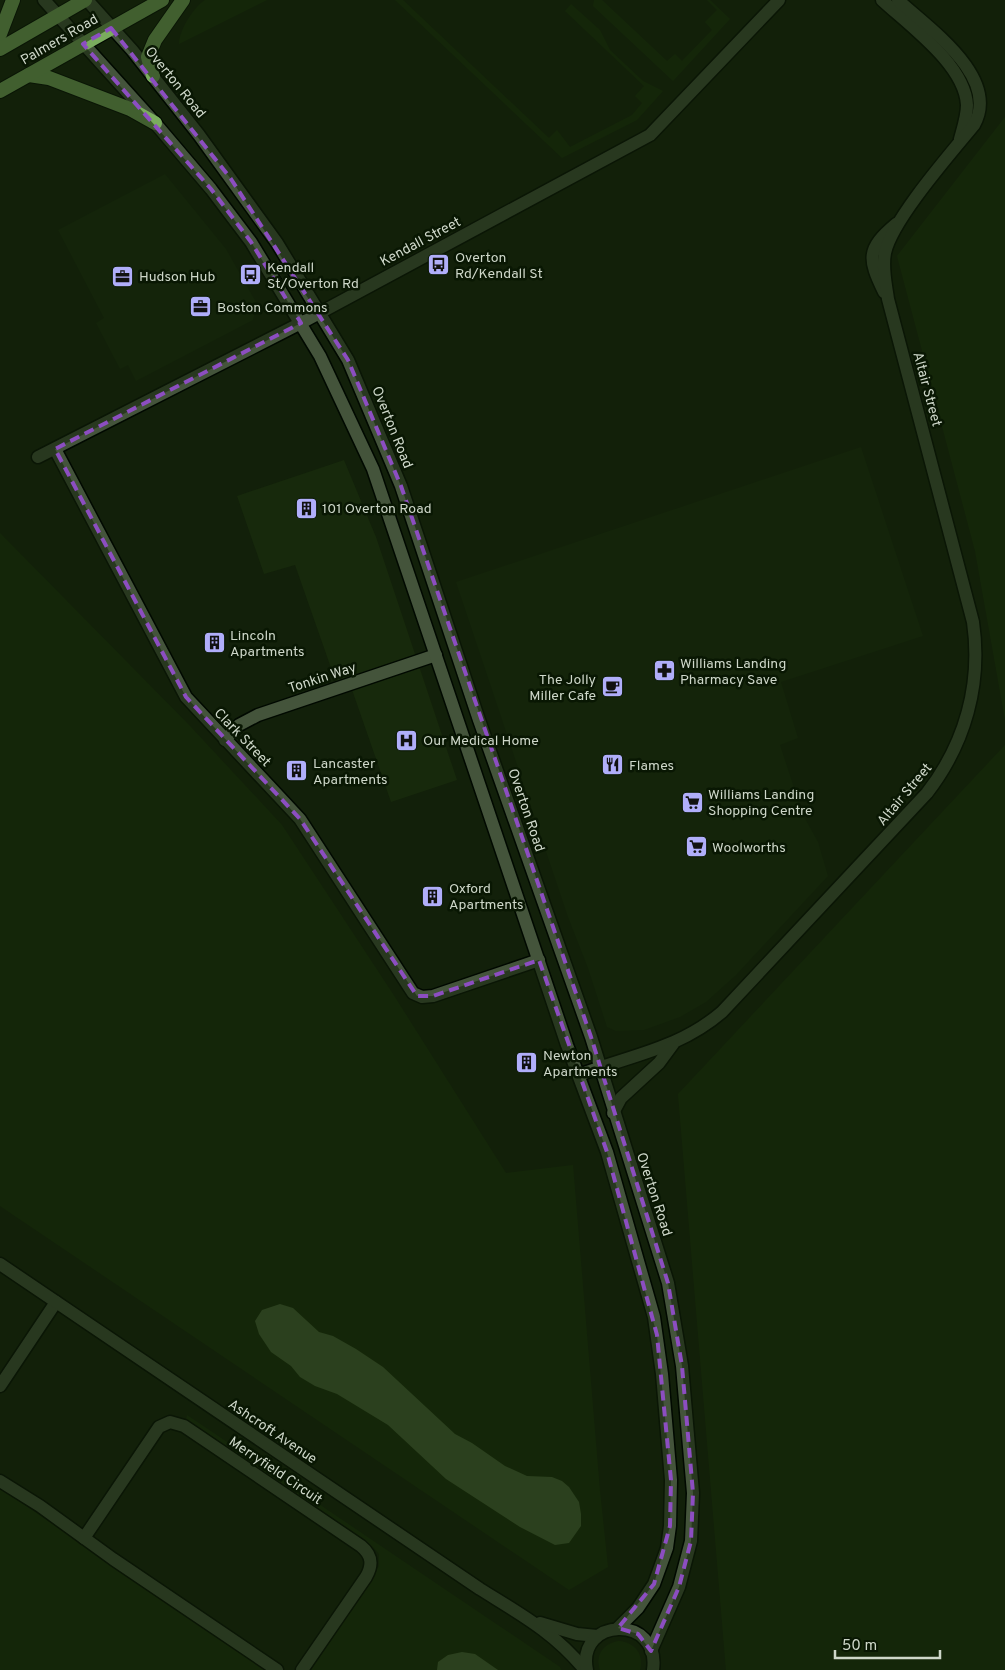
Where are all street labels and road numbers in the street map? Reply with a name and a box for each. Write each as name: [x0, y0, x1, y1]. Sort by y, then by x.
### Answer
street label: Palmers Road: [18, 11, 102, 69]
street label: Overton Road: [141, 44, 209, 122]
street label: Kendall Street: [377, 214, 464, 271]
street label: Altair Street: [908, 350, 945, 429]
street label: Overton Road: [367, 384, 416, 471]
street label: Tonkin Way: [286, 659, 359, 697]
street label: Clark Street: [210, 705, 274, 771]
street label: Altair Street: [874, 760, 936, 830]
street label: Overton Road: [503, 767, 548, 854]
street label: Overton Road: [632, 1150, 675, 1238]
street label: Ashcroft Avenue: [224, 1396, 320, 1468]
street label: Merryfield Circuit: [225, 1434, 325, 1509]

